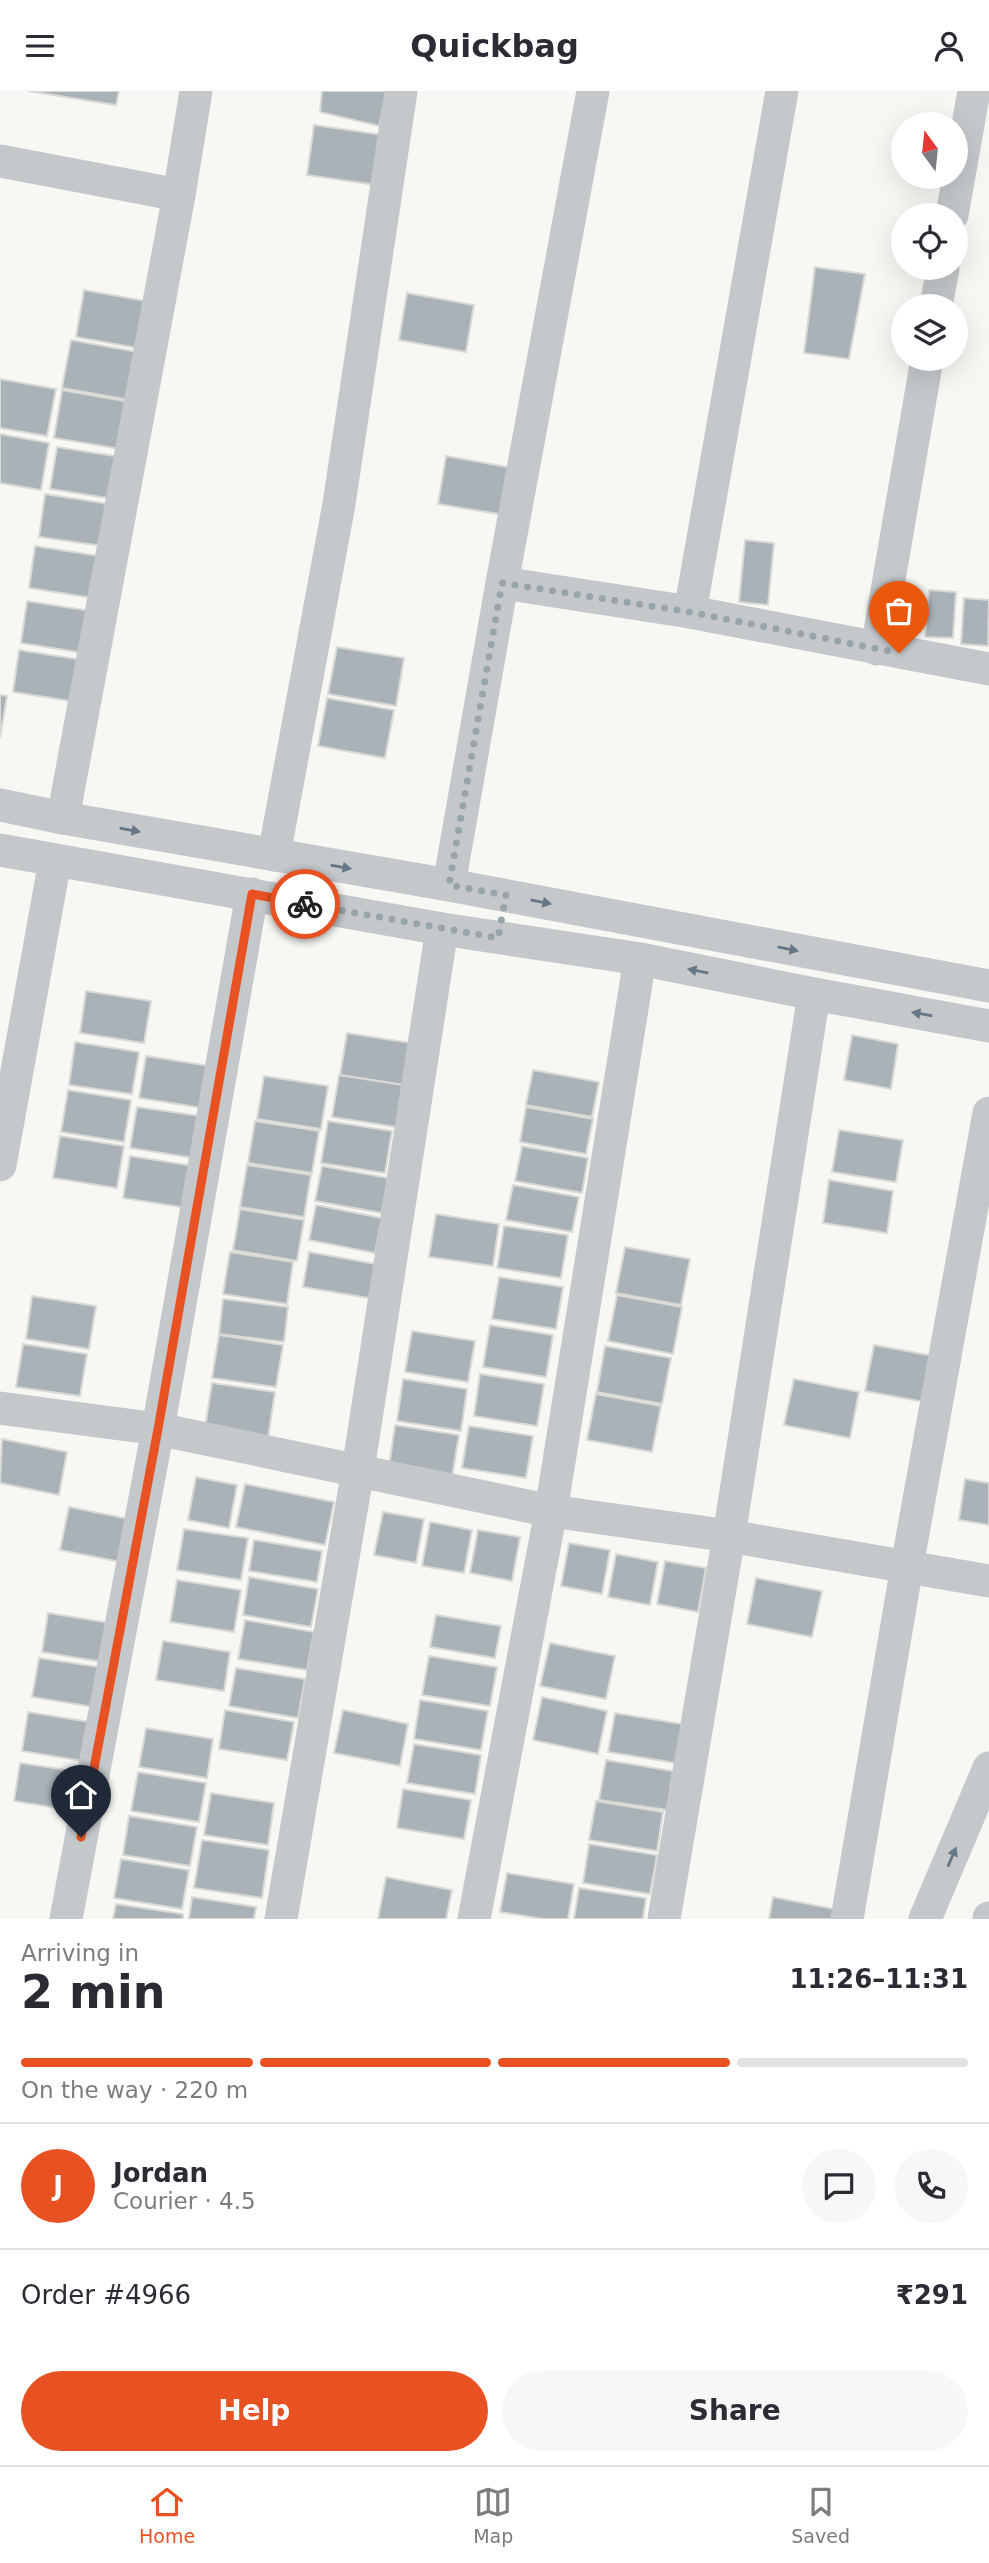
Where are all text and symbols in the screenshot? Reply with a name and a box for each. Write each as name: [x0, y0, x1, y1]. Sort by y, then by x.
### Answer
icon: menu: [21, 27, 59, 65]
text: Quickbag: [410, 27, 579, 65]
icon: person: [930, 27, 968, 65]
north arrow: [891, 112, 968, 189]
map controls: [891, 112, 968, 371]
button: locate: [891, 203, 968, 280]
button: layers: [891, 294, 968, 371]
pin: [869, 581, 929, 653]
icon: bag: [880, 592, 918, 630]
one-way arrow: [119, 825, 141, 836]
one-way arrow: [330, 862, 352, 873]
courier: [270, 869, 340, 939]
icon: bike: [286, 885, 324, 923]
one-way arrow: [530, 897, 552, 908]
one-way arrow: [777, 944, 799, 955]
one-way arrow: [687, 965, 709, 976]
one-way arrow: [911, 1008, 933, 1019]
pin: [51, 1765, 111, 1837]
icon: home: [62, 1776, 100, 1814]
one-way arrow: [947, 1846, 958, 1867]
text: Arriving in: [21, 1940, 139, 1966]
text: 11:26–11:31: [789, 1964, 968, 1994]
text: 2 min: [21, 1965, 165, 2019]
text: On the way · 220 m: [21, 2077, 248, 2103]
button: chat: [802, 2149, 876, 2223]
button: phone: [894, 2149, 968, 2223]
text: Jordan: [113, 2158, 208, 2188]
text: J: [53, 2171, 63, 2201]
text: Courier · 4.5: [113, 2188, 256, 2214]
text: Order #4966: [21, 2280, 191, 2310]
text: ₹291: [896, 2280, 968, 2310]
button: Help: [21, 2371, 488, 2451]
button: Share: [502, 2371, 968, 2451]
tab: Home: [139, 2483, 195, 2547]
tab: Map: [473, 2483, 513, 2547]
tab: Saved: [791, 2483, 850, 2547]

